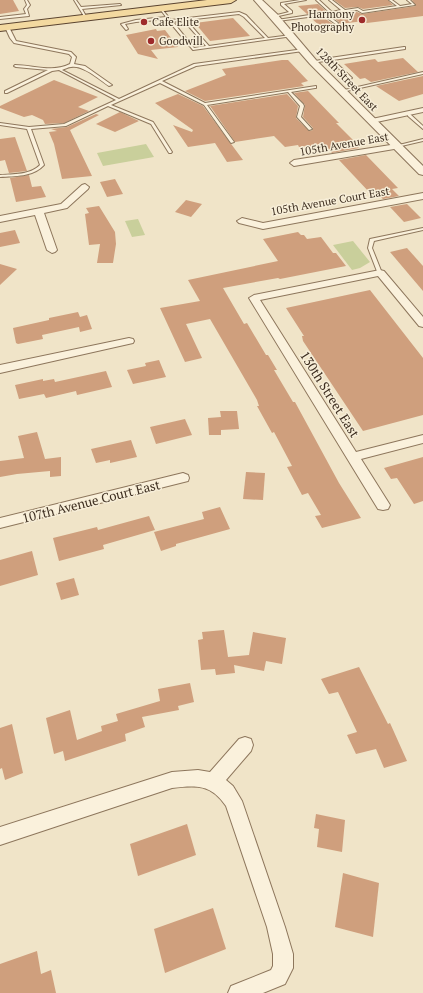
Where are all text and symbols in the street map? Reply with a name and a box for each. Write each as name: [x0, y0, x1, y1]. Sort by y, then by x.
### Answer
place label: Harmony Photography: [291, 7, 354, 34]
place label: Cafe Elite: [152, 15, 200, 29]
marker: Harmony Photography: [357, 15, 367, 25]
marker: Cafe Elite: [139, 17, 149, 27]
place label: Goodwill: [159, 34, 203, 48]
marker: Goodwill: [146, 36, 156, 46]
street label: 128th Street East: [313, 44, 381, 114]
street label: 105th Avenue East: [298, 129, 390, 159]
street label: 105th Avenue Court East: [270, 184, 390, 218]
street label: 130th Street East: [296, 347, 364, 441]
street label: 107th Avenue Court East: [20, 475, 162, 527]

